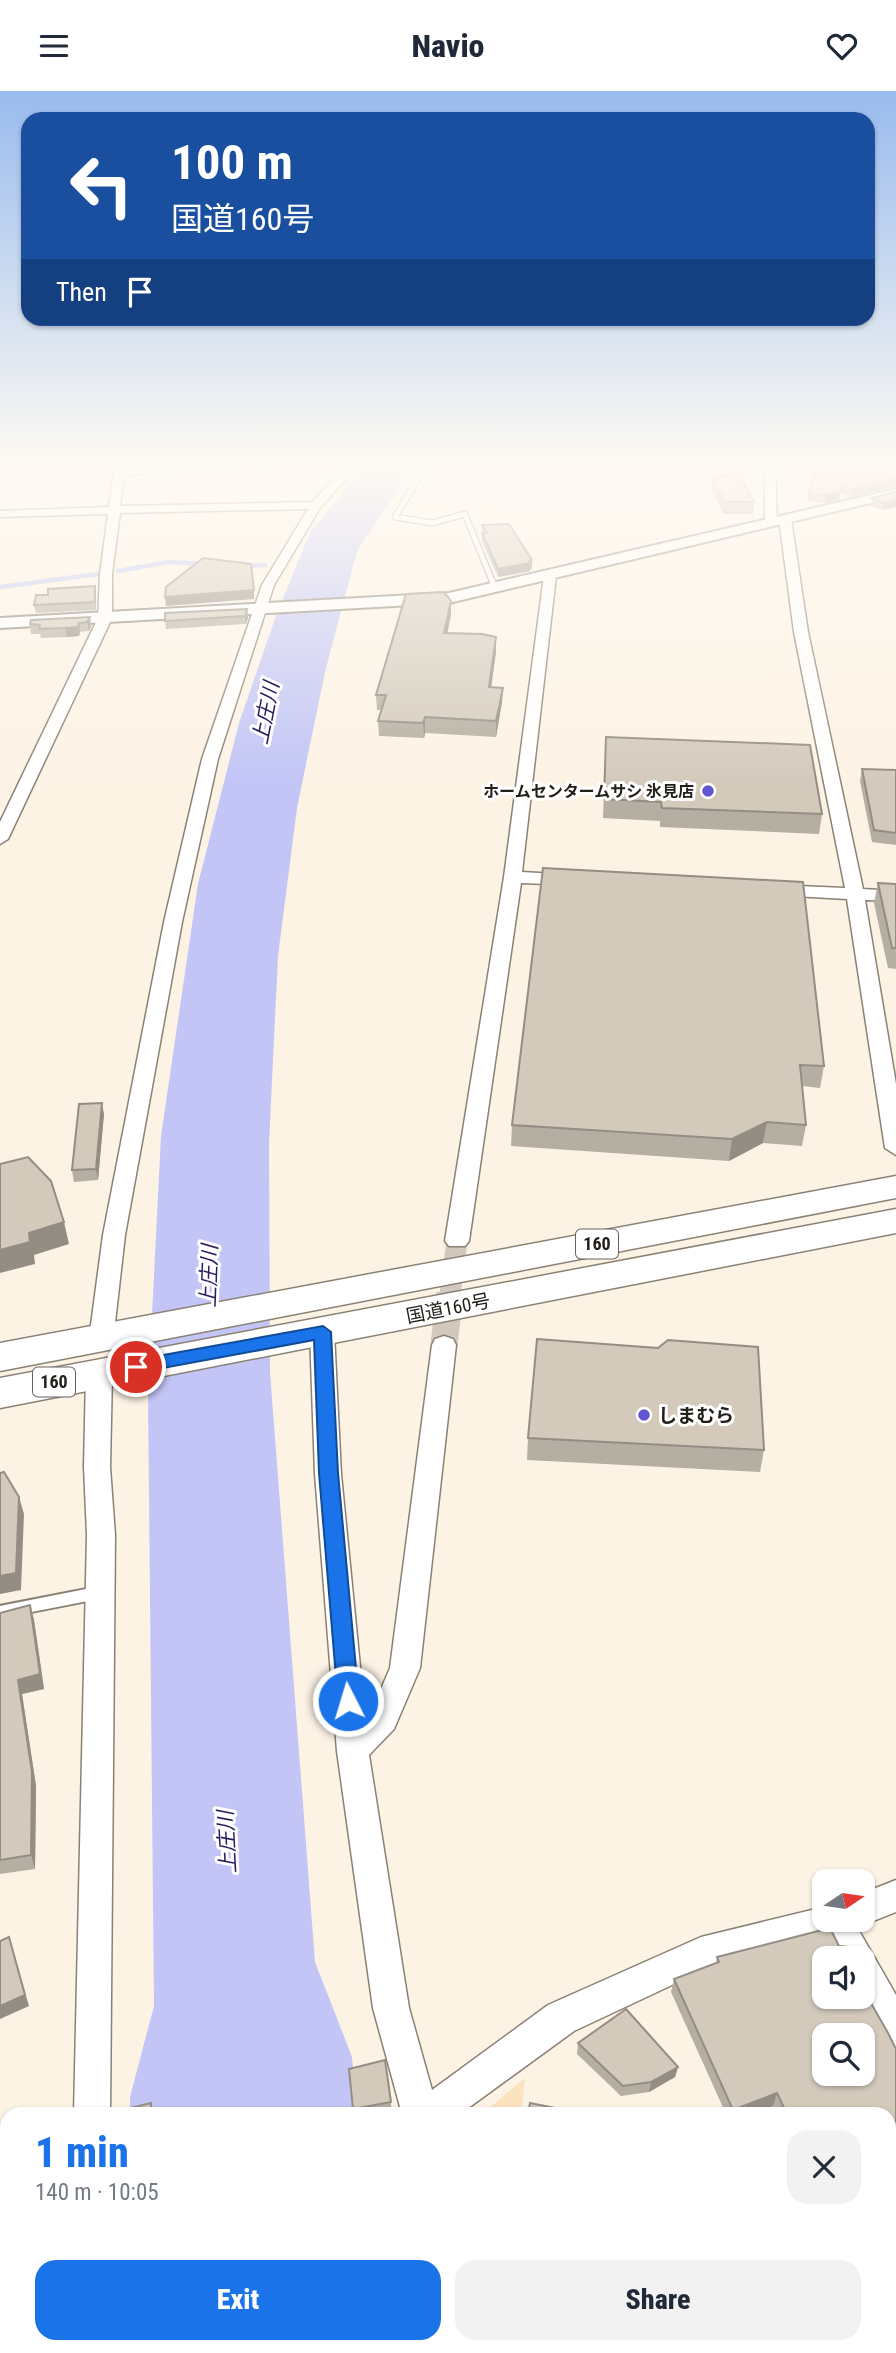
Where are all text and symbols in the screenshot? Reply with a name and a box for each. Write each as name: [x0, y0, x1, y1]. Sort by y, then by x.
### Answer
icon: menu: [35, 27, 73, 65]
text: Navio: [412, 27, 484, 65]
icon: heart: [823, 27, 861, 65]
text: 100 m: [171, 134, 293, 191]
icon: left: [56, 140, 147, 231]
text: 国道160号: [171, 200, 314, 238]
icon: arrive: [121, 273, 159, 311]
text: Then: [56, 277, 107, 307]
water label: 上庄川: [248, 678, 284, 746]
place label: ホームセンタームサシ 氷見店: [483, 782, 694, 801]
marker: ホームセンタームサシ 氷見店: [700, 783, 716, 799]
road number: 160: [576, 1229, 618, 1259]
water label: 上庄川: [196, 1242, 222, 1308]
street label: 国道160号: [404, 1289, 492, 1328]
pin: [106, 1337, 166, 1397]
icon: arrive: [117, 1348, 155, 1386]
road number: 160: [33, 1367, 75, 1397]
place label: しまむら: [658, 1404, 734, 1427]
marker: しまむら: [636, 1407, 652, 1423]
position arrow: [311, 1664, 385, 1738]
water label: 上庄川: [213, 1808, 241, 1874]
north arrow: [812, 1869, 875, 1932]
map controls: [812, 1869, 875, 2086]
button: sound: [812, 1946, 875, 2009]
button: search: [812, 2023, 875, 2086]
text: 1 min: [35, 2128, 129, 2177]
button: close: [787, 2130, 861, 2204]
text: 140 m · 10:05: [35, 2179, 159, 2206]
button: Exit: [35, 2260, 441, 2340]
button: Share: [455, 2260, 861, 2340]

